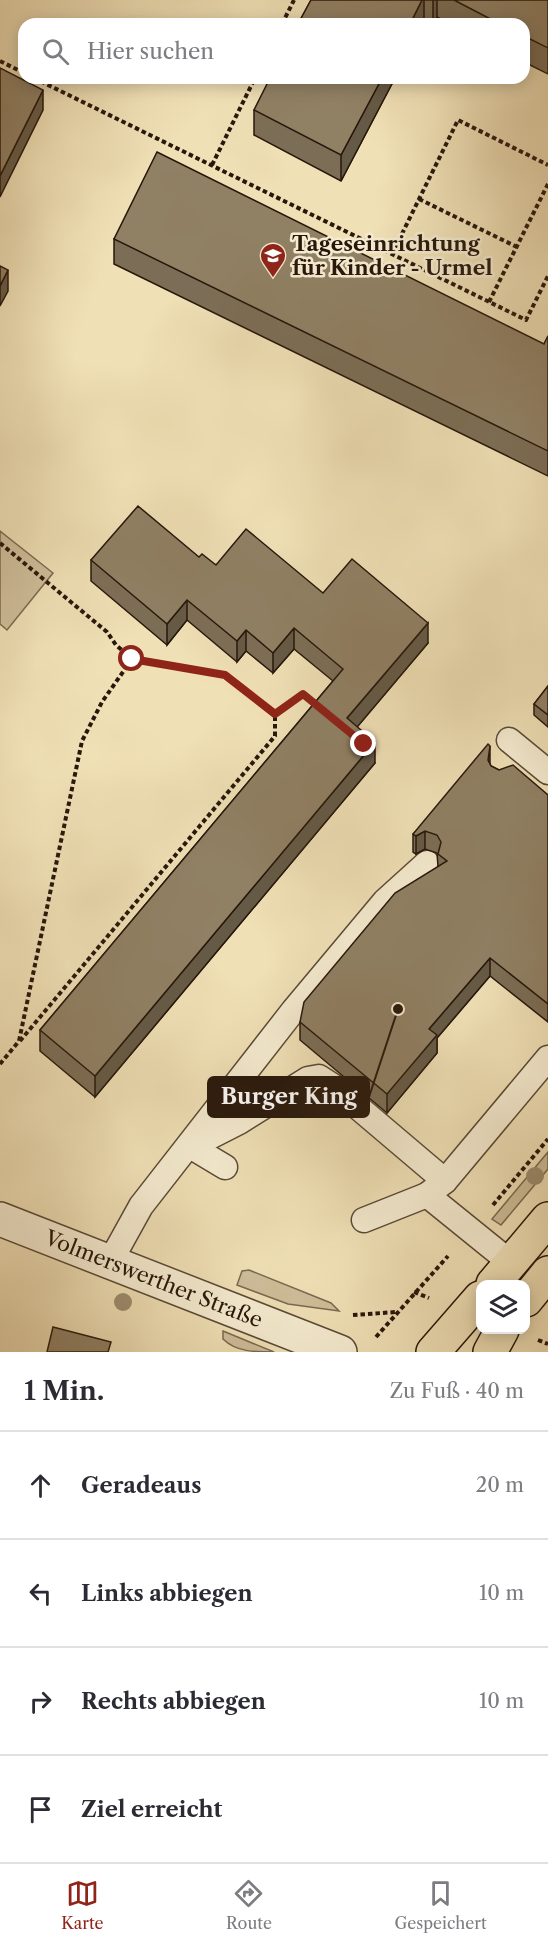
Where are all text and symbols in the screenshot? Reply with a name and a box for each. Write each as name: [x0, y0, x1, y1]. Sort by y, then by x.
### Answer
search box: [18, 18, 530, 84]
icon: search: [39, 35, 72, 68]
text: Hier suchen: [87, 38, 214, 65]
place label: Tageseinrichtung für Kinder - Urmel: [292, 231, 493, 280]
school or university icon: Tageseinrichtung für Kinder - Urmel: [258, 241, 288, 279]
route start: [118, 645, 144, 671]
route end: [350, 730, 376, 756]
callout: Burger King: [208, 1077, 369, 1117]
text: Burger King: [221, 1083, 359, 1110]
street label: Volmerswerther Straße: [40, 1224, 266, 1332]
map controls: [476, 1280, 530, 1334]
button: layers: [476, 1280, 530, 1334]
text: 1 Min.: [24, 1375, 104, 1407]
text: Zu Fuß · 40 m: [390, 1379, 524, 1403]
icon: ahead: [24, 1469, 57, 1502]
text: Geradeaus: [81, 1472, 201, 1499]
text: 20 m: [476, 1473, 524, 1497]
icon: left: [24, 1577, 57, 1610]
text: Links abbiegen: [81, 1580, 253, 1607]
text: 10 m: [479, 1581, 524, 1605]
icon: right: [24, 1685, 57, 1718]
text: Rechts abbiegen: [81, 1688, 266, 1715]
text: 10 m: [479, 1689, 524, 1713]
icon: arrive: [24, 1793, 57, 1826]
text: Ziel erreicht: [81, 1796, 222, 1823]
tab: Karte: [61, 1877, 104, 1933]
tab: Route: [226, 1877, 272, 1933]
tab: Gespeichert: [394, 1877, 487, 1933]

